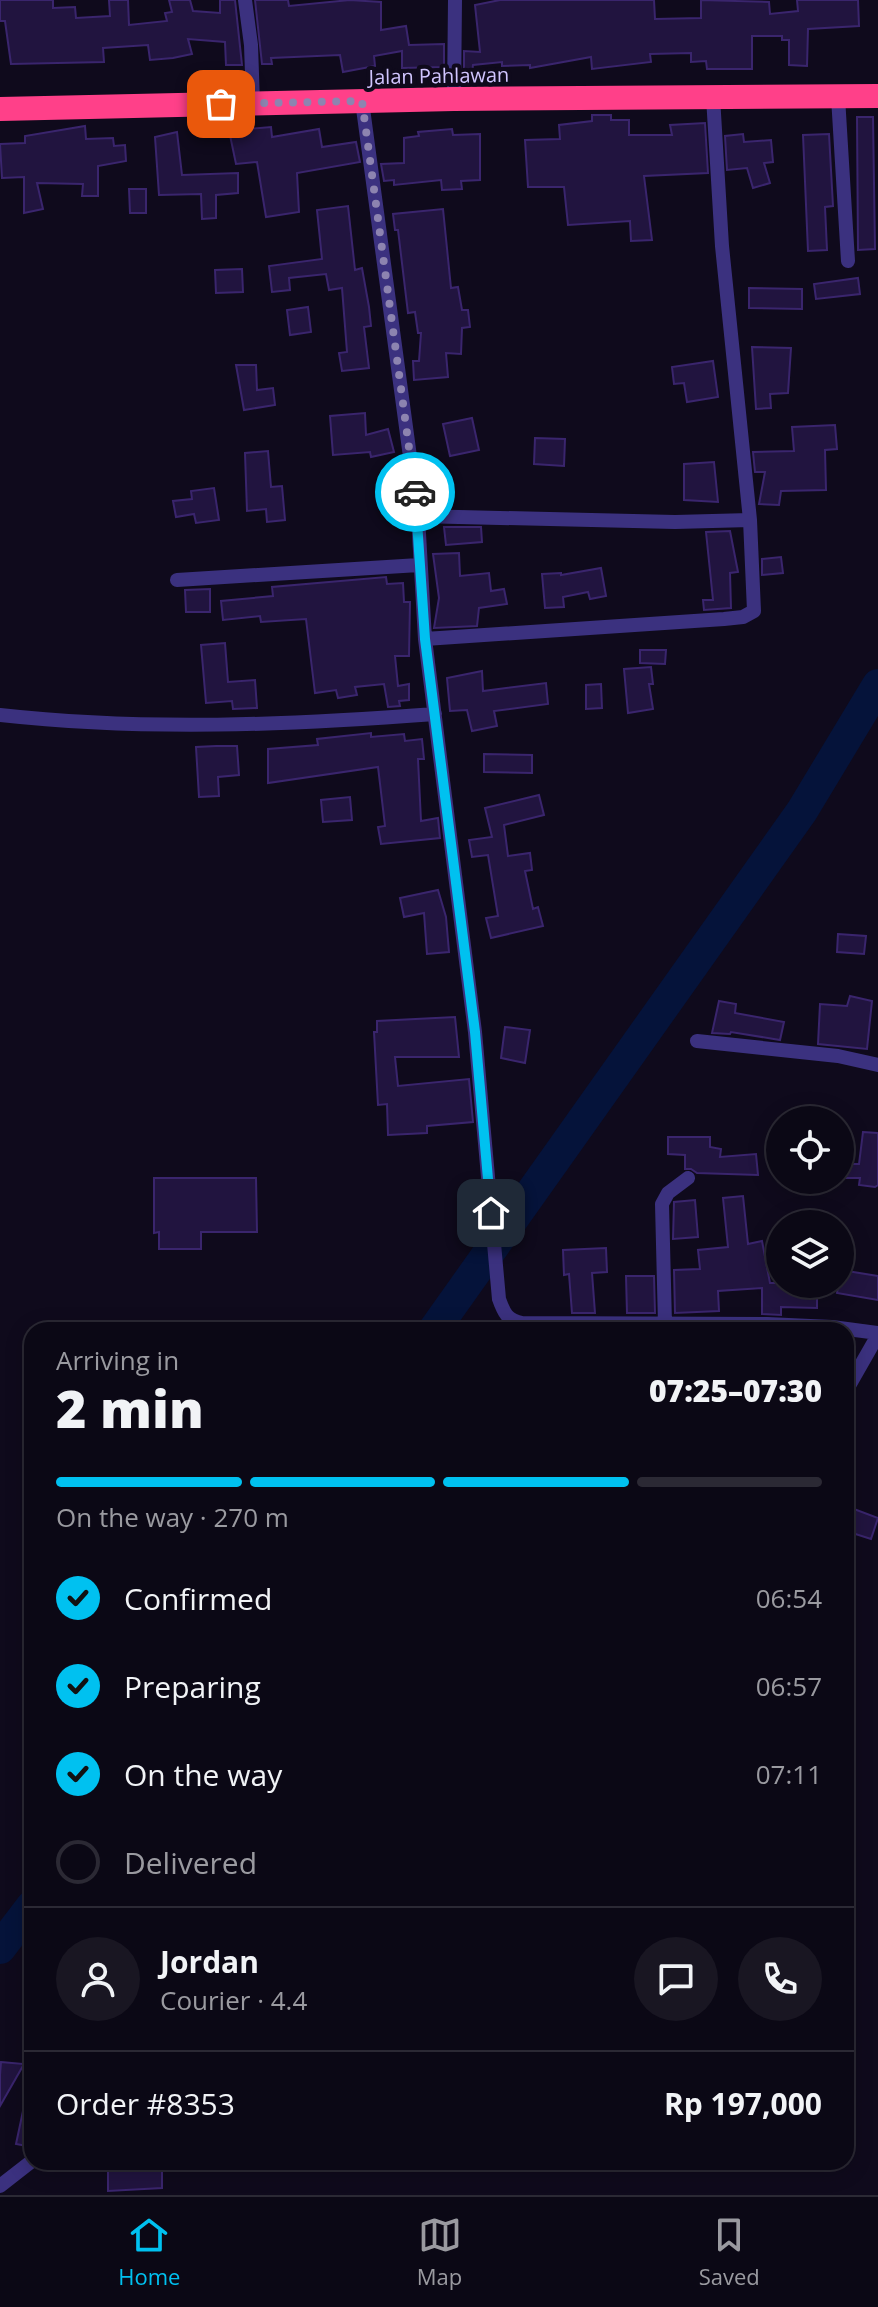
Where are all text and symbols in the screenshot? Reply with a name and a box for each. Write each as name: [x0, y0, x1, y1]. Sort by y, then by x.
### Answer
street label: Jalan Pahlawan: [366, 61, 509, 90]
pin: [187, 70, 255, 138]
icon: bag: [199, 82, 243, 126]
courier: [375, 452, 455, 532]
icon: car: [393, 470, 437, 514]
map controls: [766, 1106, 854, 1298]
button: locate: [766, 1106, 854, 1194]
pin: [457, 1179, 525, 1247]
icon: home: [469, 1191, 513, 1235]
button: layers: [766, 1210, 854, 1298]
text: Arriving in: [56, 1342, 179, 1378]
text: 07:25–07:30: [649, 1370, 822, 1411]
text: 2 min: [56, 1372, 204, 1443]
text: On the way · 270 m: [56, 1499, 289, 1535]
icon: check: [56, 1576, 100, 1620]
text: Confirmed: [124, 1578, 272, 1619]
text: 06:54: [756, 1580, 822, 1616]
icon: check: [56, 1664, 100, 1708]
text: Preparing: [124, 1666, 261, 1707]
text: 06:57: [756, 1668, 822, 1704]
icon: check: [56, 1752, 100, 1796]
text: On the way: [124, 1754, 282, 1795]
text: 07:11: [756, 1756, 822, 1792]
text: Delivered: [124, 1842, 257, 1883]
button: person: [56, 1937, 140, 2021]
button: chat: [634, 1937, 718, 2021]
button: phone: [738, 1937, 822, 2021]
text: Jordan: [160, 1941, 259, 1982]
text: Courier · 4.4: [160, 1982, 307, 2018]
text: Order #8353: [56, 2083, 235, 2124]
text: Rp 197,000: [664, 2083, 822, 2124]
tab: Home: [118, 2213, 180, 2291]
tab: Map: [417, 2213, 462, 2291]
tab: Saved: [699, 2213, 760, 2291]

